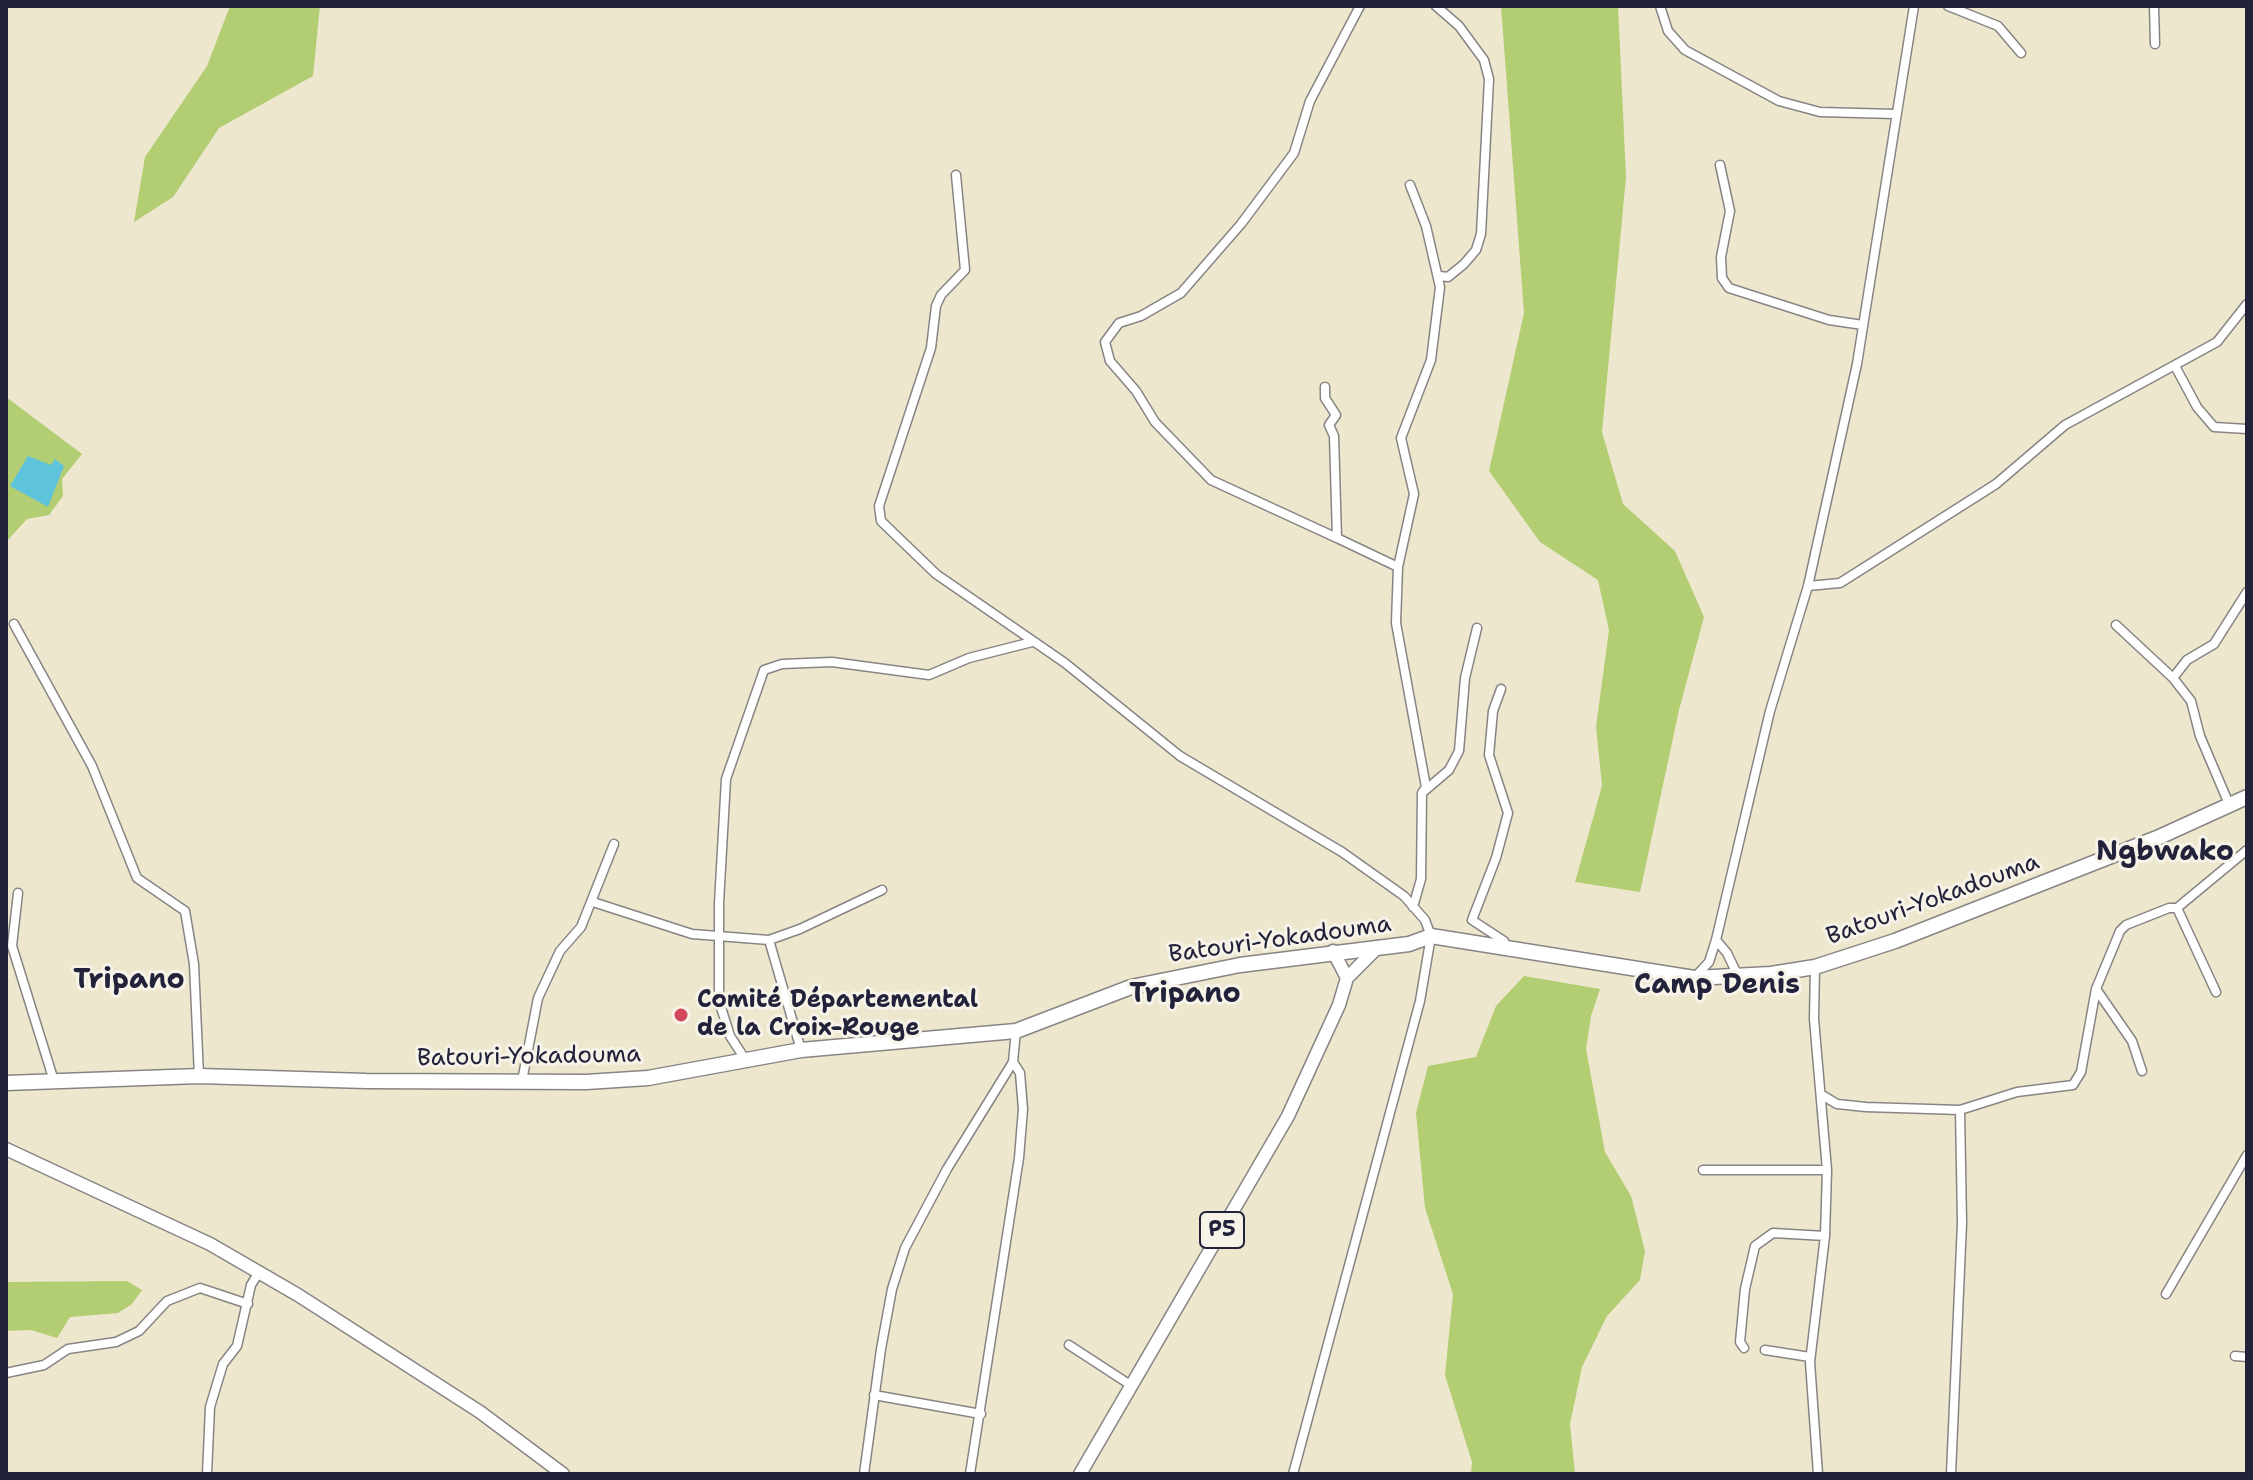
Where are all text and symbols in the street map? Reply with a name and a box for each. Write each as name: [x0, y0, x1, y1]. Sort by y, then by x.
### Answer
district label: Ngbwako: [2096, 836, 2234, 870]
street label: Batouri-Yokadouma: [1823, 848, 2043, 952]
street label: Batouri-Yokadouma: [1167, 910, 1393, 970]
district label: Tripano: [73, 964, 185, 998]
district label: Camp Denis: [1634, 969, 1800, 1003]
district label: Tripano: [1129, 978, 1241, 1012]
place label: Comité Départemental de la Croix-Rouge: [697, 987, 978, 1043]
marker: Comité Départemental de la Croix-Rouge: [672, 1006, 690, 1024]
street label: Batouri-Yokadouma: [417, 1041, 641, 1073]
road number: P5: [1200, 1212, 1244, 1248]

